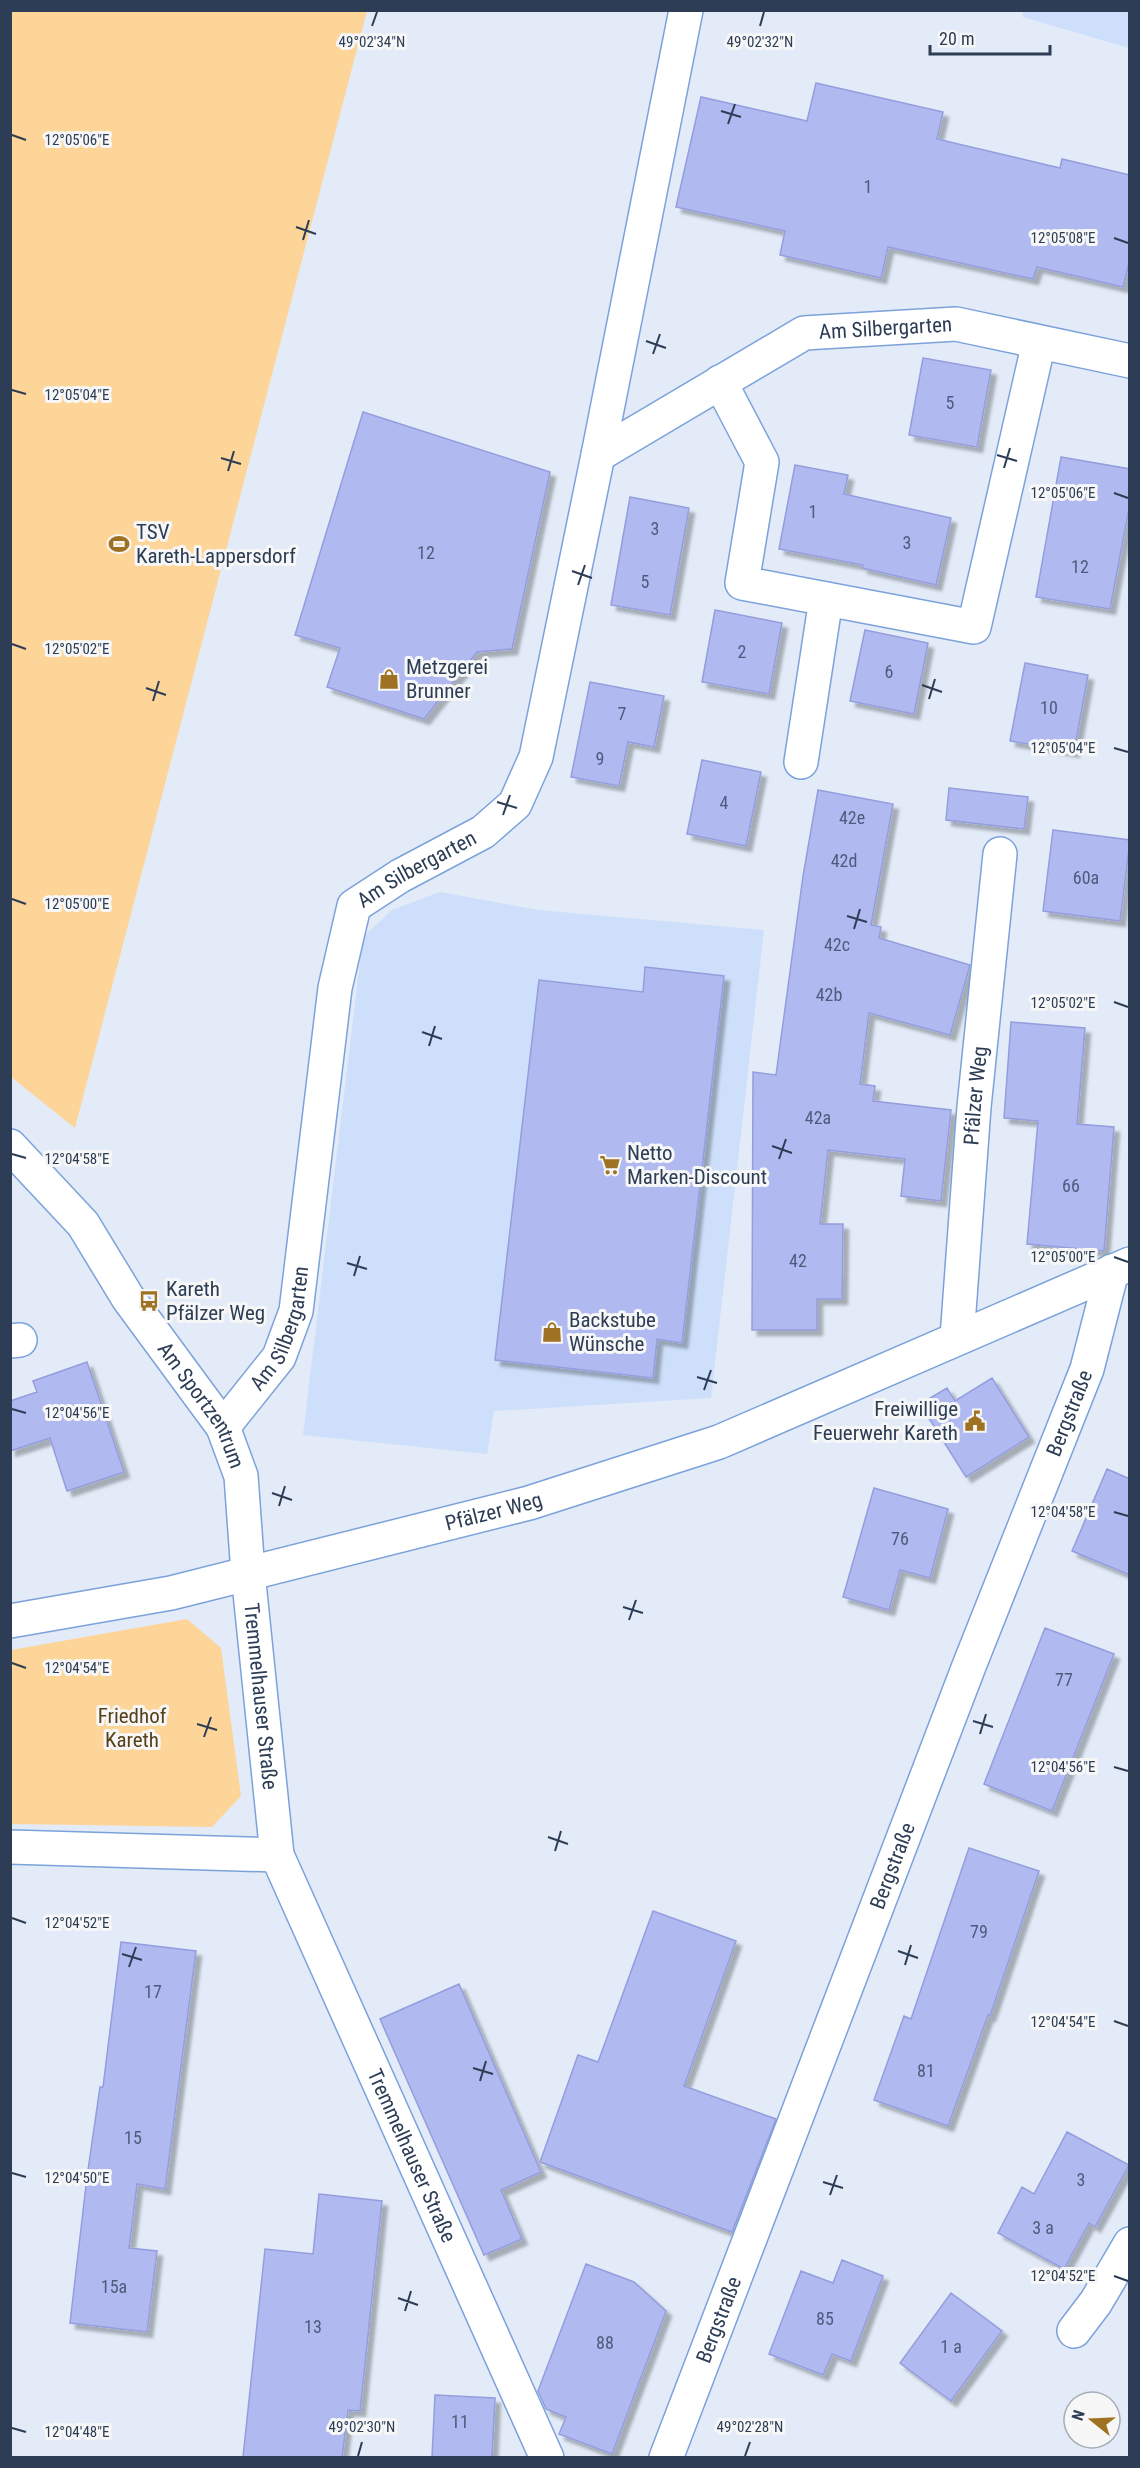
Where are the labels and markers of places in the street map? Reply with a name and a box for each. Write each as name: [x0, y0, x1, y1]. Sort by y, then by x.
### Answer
place label: TSV Kareth-Lappersdorf: [136, 520, 296, 568]
sports icon: TSV Kareth-Lappersdorf: [107, 532, 131, 556]
place label: Metzgerei Brunner: [406, 655, 488, 703]
shop icon: Metzgerei Brunner: [377, 667, 401, 691]
place label: Netto Marken-Discount: [627, 1141, 767, 1189]
supermarket icon: Netto Marken-Discount: [598, 1153, 622, 1177]
place label: Kareth Pfälzer Weg: [166, 1277, 265, 1325]
bus stop icon: Kareth Pfälzer Weg: [137, 1289, 161, 1313]
place label: Backstube Wünsche: [569, 1308, 656, 1356]
shop icon: Backstube Wünsche: [540, 1320, 564, 1344]
place label: Freiwillige Feuerwehr Kareth: [813, 1397, 958, 1445]
public building icon: Freiwillige Feuerwehr Kareth: [963, 1409, 987, 1433]

